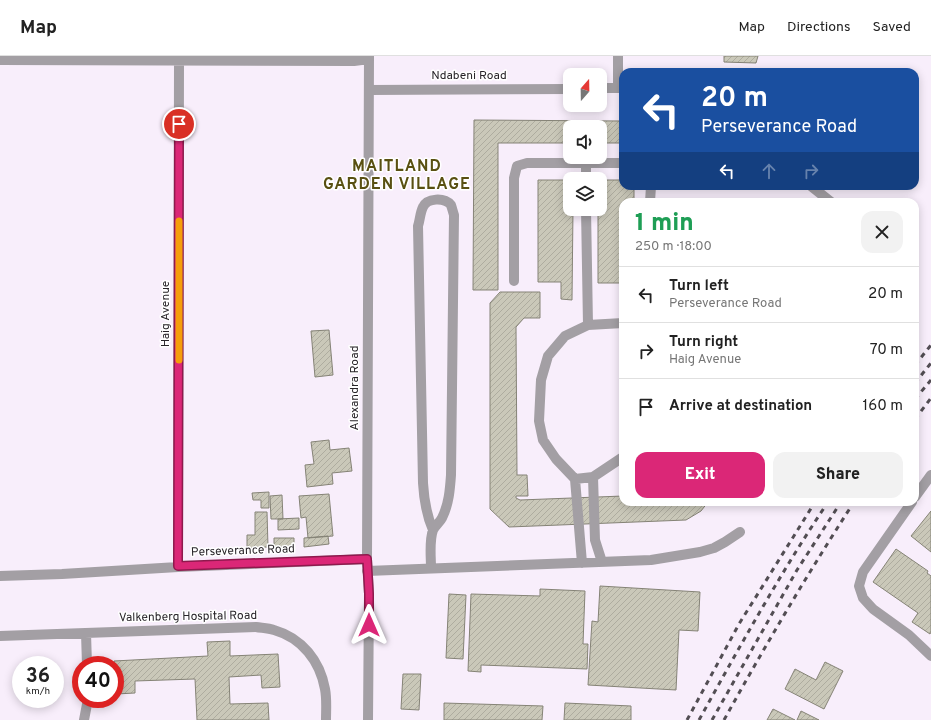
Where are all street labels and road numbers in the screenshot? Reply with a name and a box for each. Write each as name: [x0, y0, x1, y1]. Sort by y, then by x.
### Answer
street label: Ndabeni Road: [431, 68, 507, 84]
street label: Haig Avenue: [158, 281, 174, 347]
street label: Alexandra Road: [347, 346, 363, 430]
street label: Perseverance Road: [191, 541, 295, 561]
street label: Valkenberg Hospital Road: [119, 608, 257, 626]

